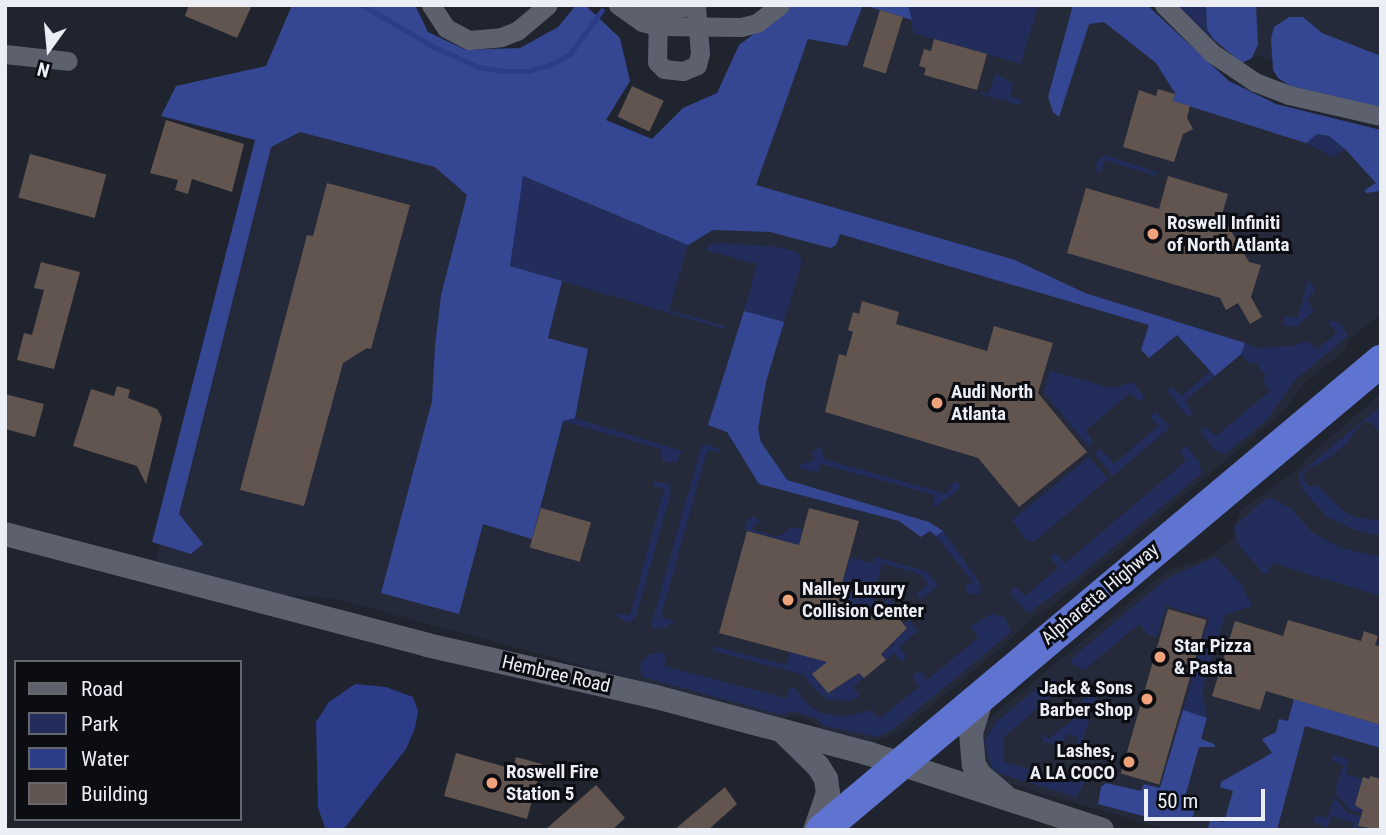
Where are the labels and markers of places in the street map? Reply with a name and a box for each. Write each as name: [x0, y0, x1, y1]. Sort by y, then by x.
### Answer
place label: Roswell Infiniti of North Atlanta: [1167, 212, 1289, 256]
marker: Roswell Infiniti of North Atlanta: [1145, 226, 1161, 242]
place label: Audi North Atlanta: [951, 381, 1033, 425]
marker: Audi North Atlanta: [929, 395, 945, 411]
place label: Nalley Luxury Collision Center: [802, 578, 924, 622]
marker: Nalley Luxury Collision Center: [780, 592, 796, 608]
place label: Star Pizza & Pasta: [1174, 635, 1251, 679]
marker: Star Pizza & Pasta: [1152, 649, 1168, 665]
place label: Jack & Sons Barber Shop: [1039, 677, 1133, 721]
marker: Jack & Sons Barber Shop: [1139, 691, 1155, 707]
place label: Lashes, A LA COCO: [1030, 740, 1115, 784]
marker: Lashes, A LA COCO: [1121, 754, 1137, 770]
place label: Roswell Fire Station 5: [506, 761, 599, 805]
marker: Roswell Fire Station 5: [484, 775, 500, 791]

